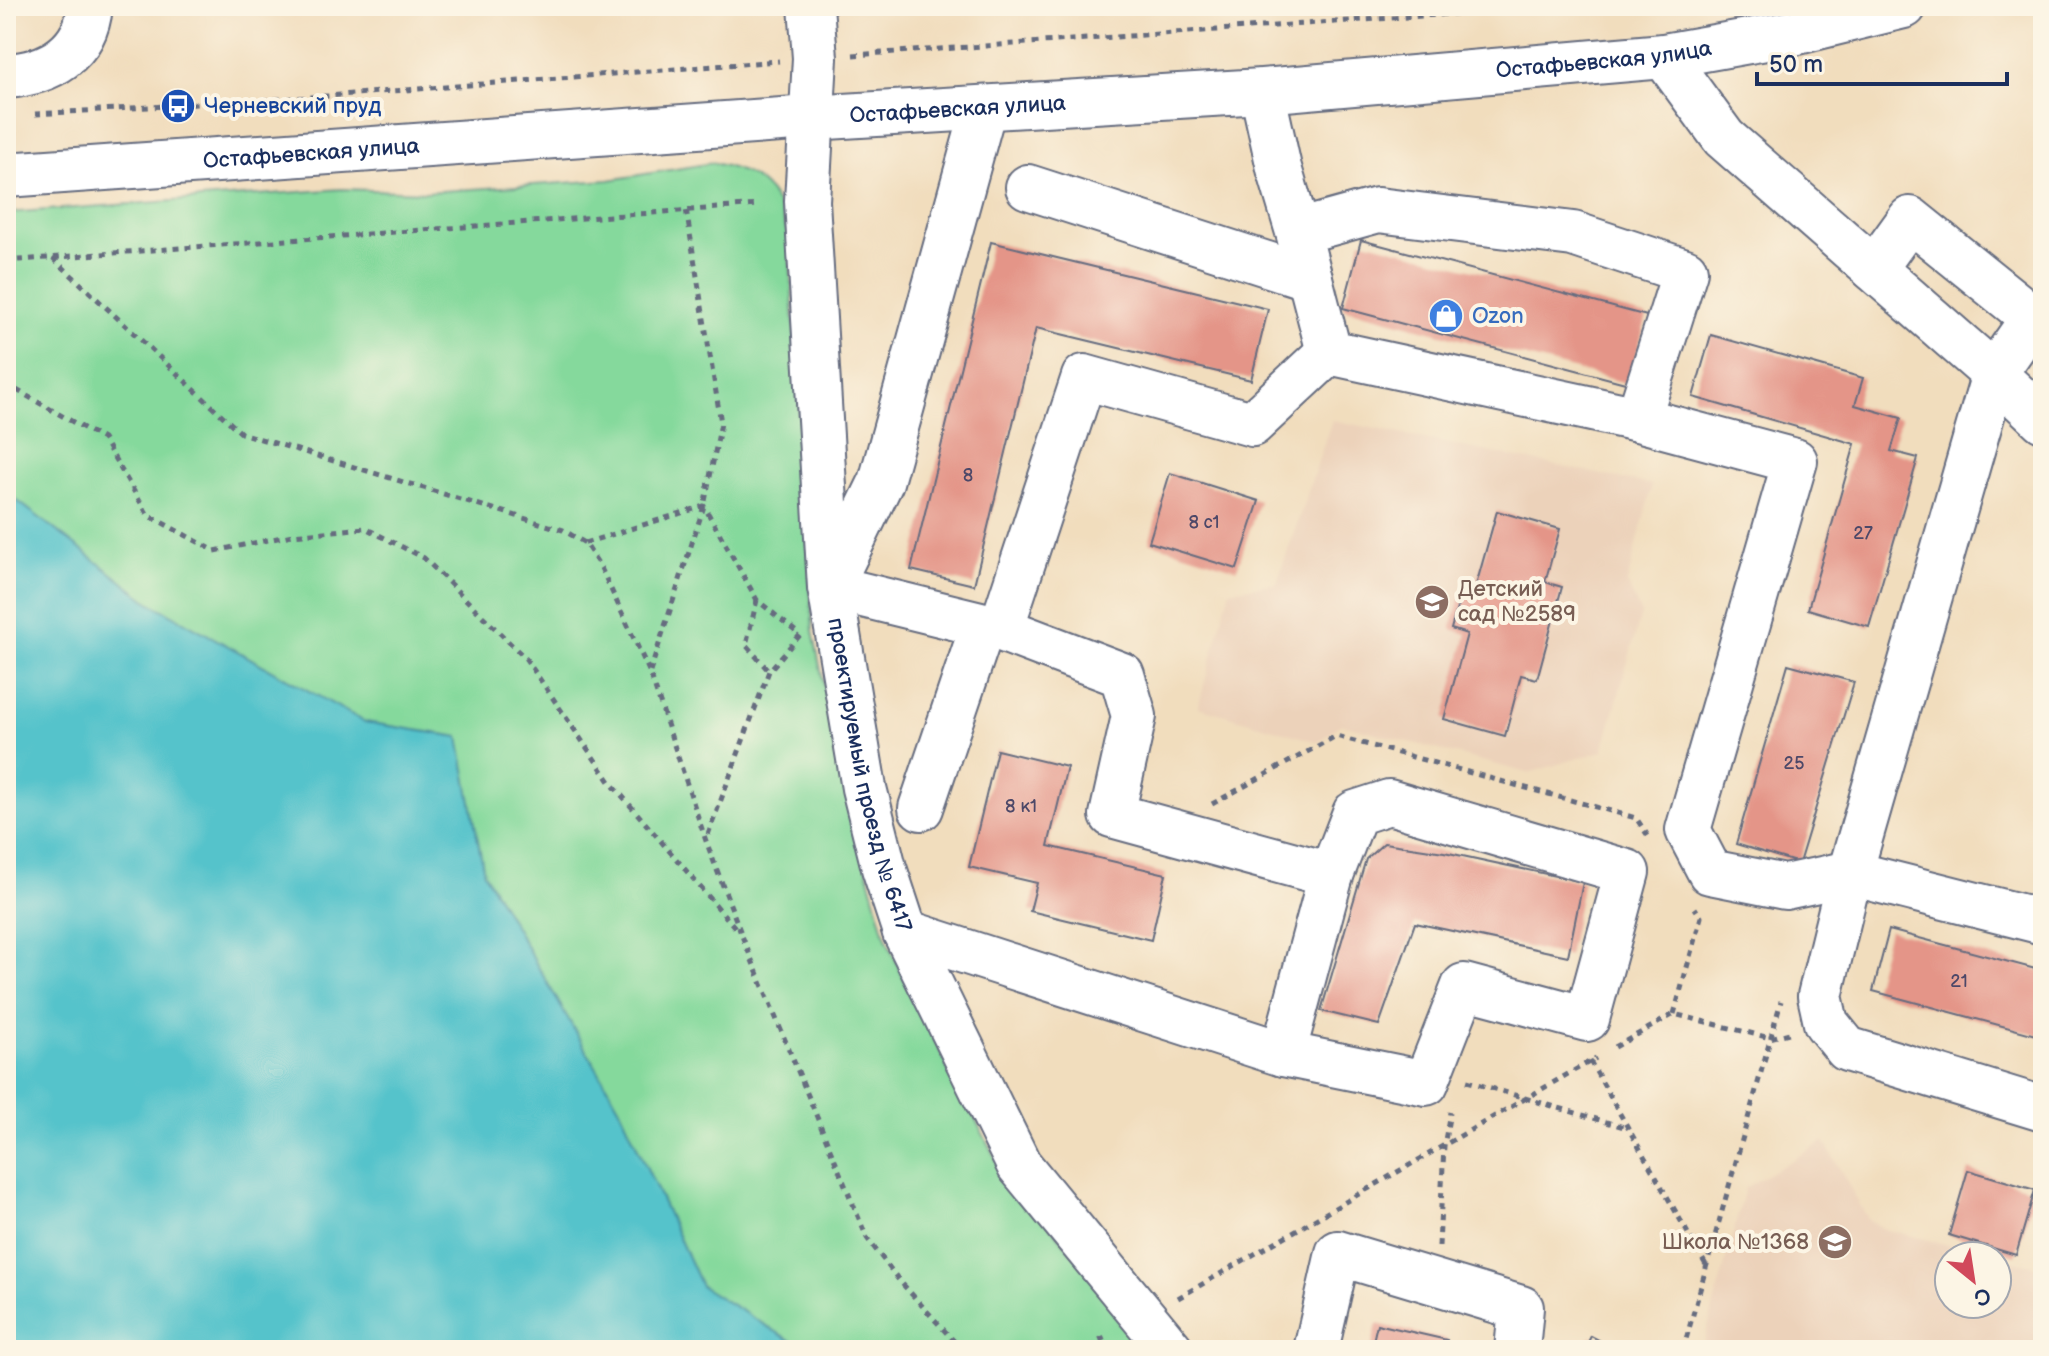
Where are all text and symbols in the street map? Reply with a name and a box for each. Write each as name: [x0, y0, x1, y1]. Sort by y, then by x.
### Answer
street label: Остафьевская улица: [1495, 34, 1714, 84]
scale bar: [1757, 36, 2007, 86]
text: 50 m: [1769, 50, 1823, 79]
bus stop icon: Черневский пруд: [159, 87, 197, 125]
street label: Остафьевская улица: [849, 89, 1067, 129]
place label: Черневский пруд: [204, 93, 381, 120]
street label: Остафьевская улица: [202, 132, 420, 174]
shop icon: Ozon: [1427, 297, 1465, 335]
place label: Ozon: [1472, 303, 1524, 330]
house number: 8: [963, 465, 973, 486]
house number: 8 с1: [1188, 512, 1220, 533]
house number: 27: [1853, 523, 1873, 544]
place label: Детский сад №2589: [1458, 576, 1576, 628]
school or university icon: Детский сад №2589: [1413, 583, 1451, 621]
street label: проектируемый проезд № 6417: [822, 616, 918, 935]
house number: 25: [1784, 753, 1804, 774]
house number: 8 к1: [1005, 796, 1037, 817]
house number: 21: [1950, 971, 1968, 992]
school or university icon: Школа №1368: [1816, 1223, 1854, 1261]
place label: Школа №1368: [1662, 1229, 1809, 1256]
north arrow: [1933, 1240, 2013, 1320]
text: С: [1969, 1281, 1996, 1312]

